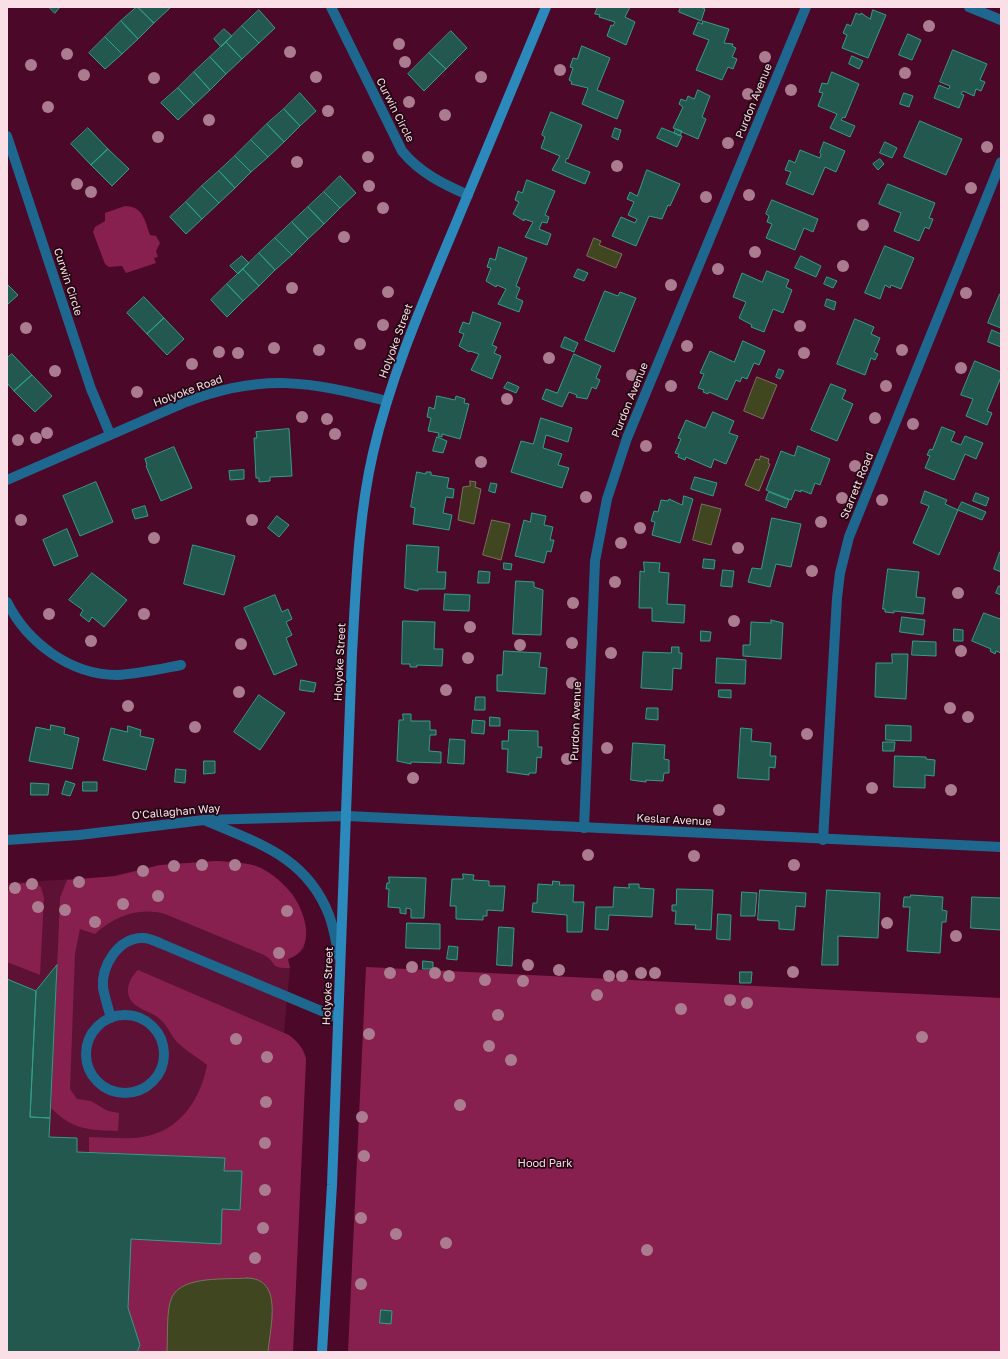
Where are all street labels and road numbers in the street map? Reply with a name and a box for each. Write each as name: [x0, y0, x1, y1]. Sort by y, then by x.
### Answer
street label: Purdon Avenue: [733, 62, 775, 140]
street label: Curwin Circle: [373, 76, 417, 144]
street label: Curwin Circle: [51, 246, 85, 318]
street label: Holyoke Street: [376, 302, 416, 380]
street label: Purdon Avenue: [609, 361, 651, 439]
street label: Holyoke Road: [152, 372, 224, 410]
street label: Starrett Road: [838, 451, 876, 521]
street label: Holyoke Street: [331, 622, 349, 702]
street label: Purdon Avenue: [568, 681, 584, 761]
street label: O'Callaghan Way: [131, 802, 221, 822]
street label: Keslar Avenue: [636, 811, 712, 829]
street label: Holyoke Street: [320, 947, 336, 1025]

